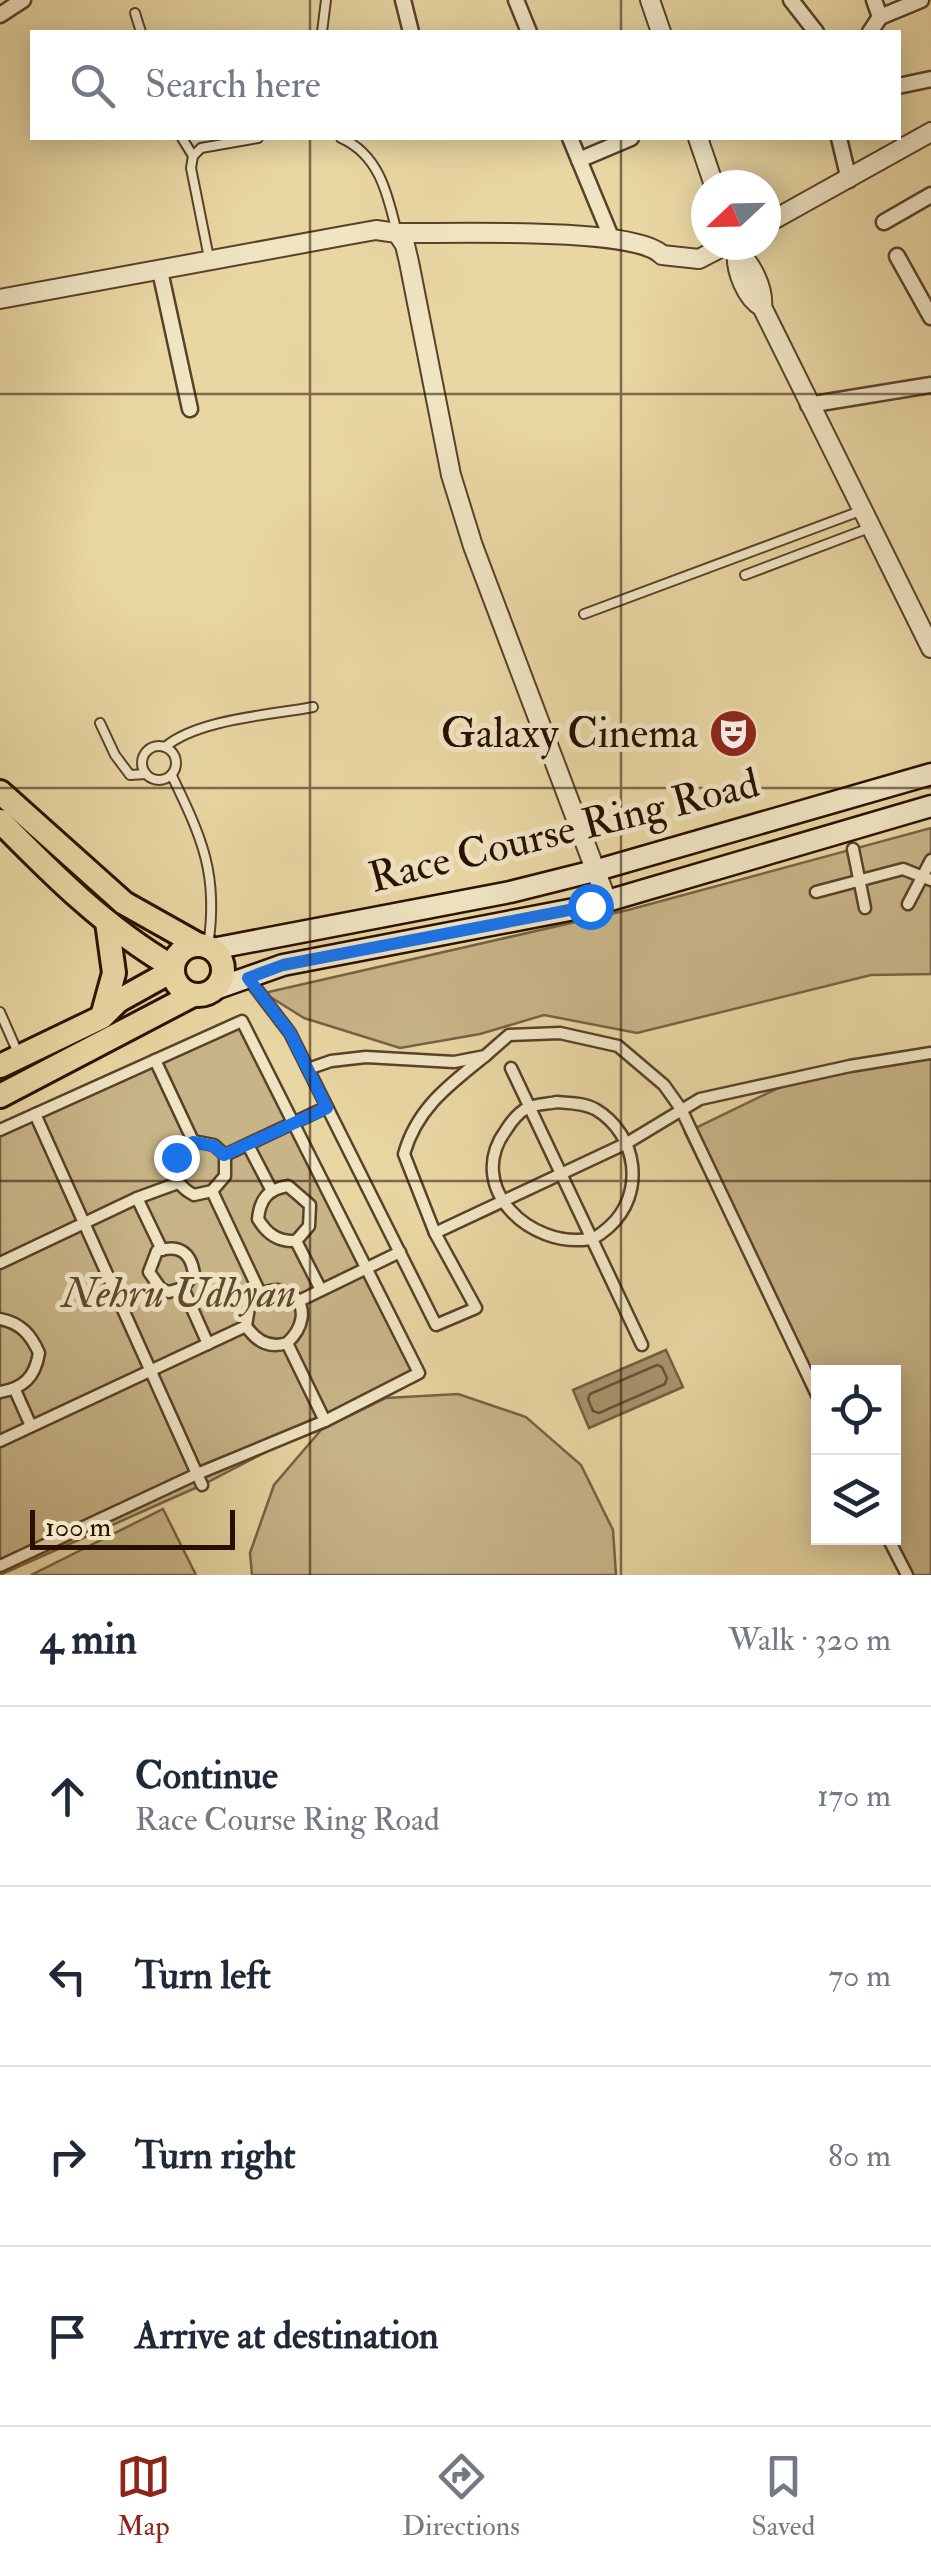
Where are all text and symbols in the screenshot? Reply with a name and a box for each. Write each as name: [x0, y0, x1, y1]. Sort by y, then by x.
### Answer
search box: [30, 30, 901, 140]
icon: search: [65, 58, 120, 113]
text: Search here: [145, 61, 321, 109]
north arrow: [691, 170, 781, 260]
place label: Galaxy Cinema: [441, 708, 699, 760]
theatre icon: Galaxy Cinema: [707, 708, 759, 760]
street label: Race Course Ring Road: [364, 757, 765, 905]
route start: [568, 884, 614, 930]
route end: [154, 1135, 200, 1181]
park label: Nehru Udhyan: [60, 1268, 296, 1320]
map controls: [811, 1365, 901, 1545]
button: locate: [811, 1365, 901, 1455]
button: layers: [811, 1455, 901, 1545]
scale bar: [30, 1505, 235, 1550]
text: 100 m: [45, 1510, 111, 1545]
text: 4 min: [40, 1614, 137, 1666]
text: Walk · 320 m: [728, 1620, 891, 1660]
text: Continue: [135, 1752, 278, 1800]
icon: ahead: [40, 1769, 95, 1824]
text: 170 m: [817, 1776, 891, 1816]
text: Race Course Ring Road: [135, 1800, 440, 1840]
icon: left: [40, 1949, 95, 2004]
text: Turn left: [135, 1952, 271, 2000]
text: 70 m: [828, 1956, 891, 1996]
icon: right: [40, 2129, 95, 2184]
text: Turn right: [135, 2132, 296, 2180]
text: 80 m: [828, 2136, 891, 2176]
icon: arrive: [40, 2309, 95, 2364]
text: Arrive at destination: [135, 2312, 439, 2360]
tab: Map: [116, 2449, 171, 2544]
tab: Directions: [402, 2449, 520, 2544]
tab: Saved: [751, 2449, 815, 2544]

